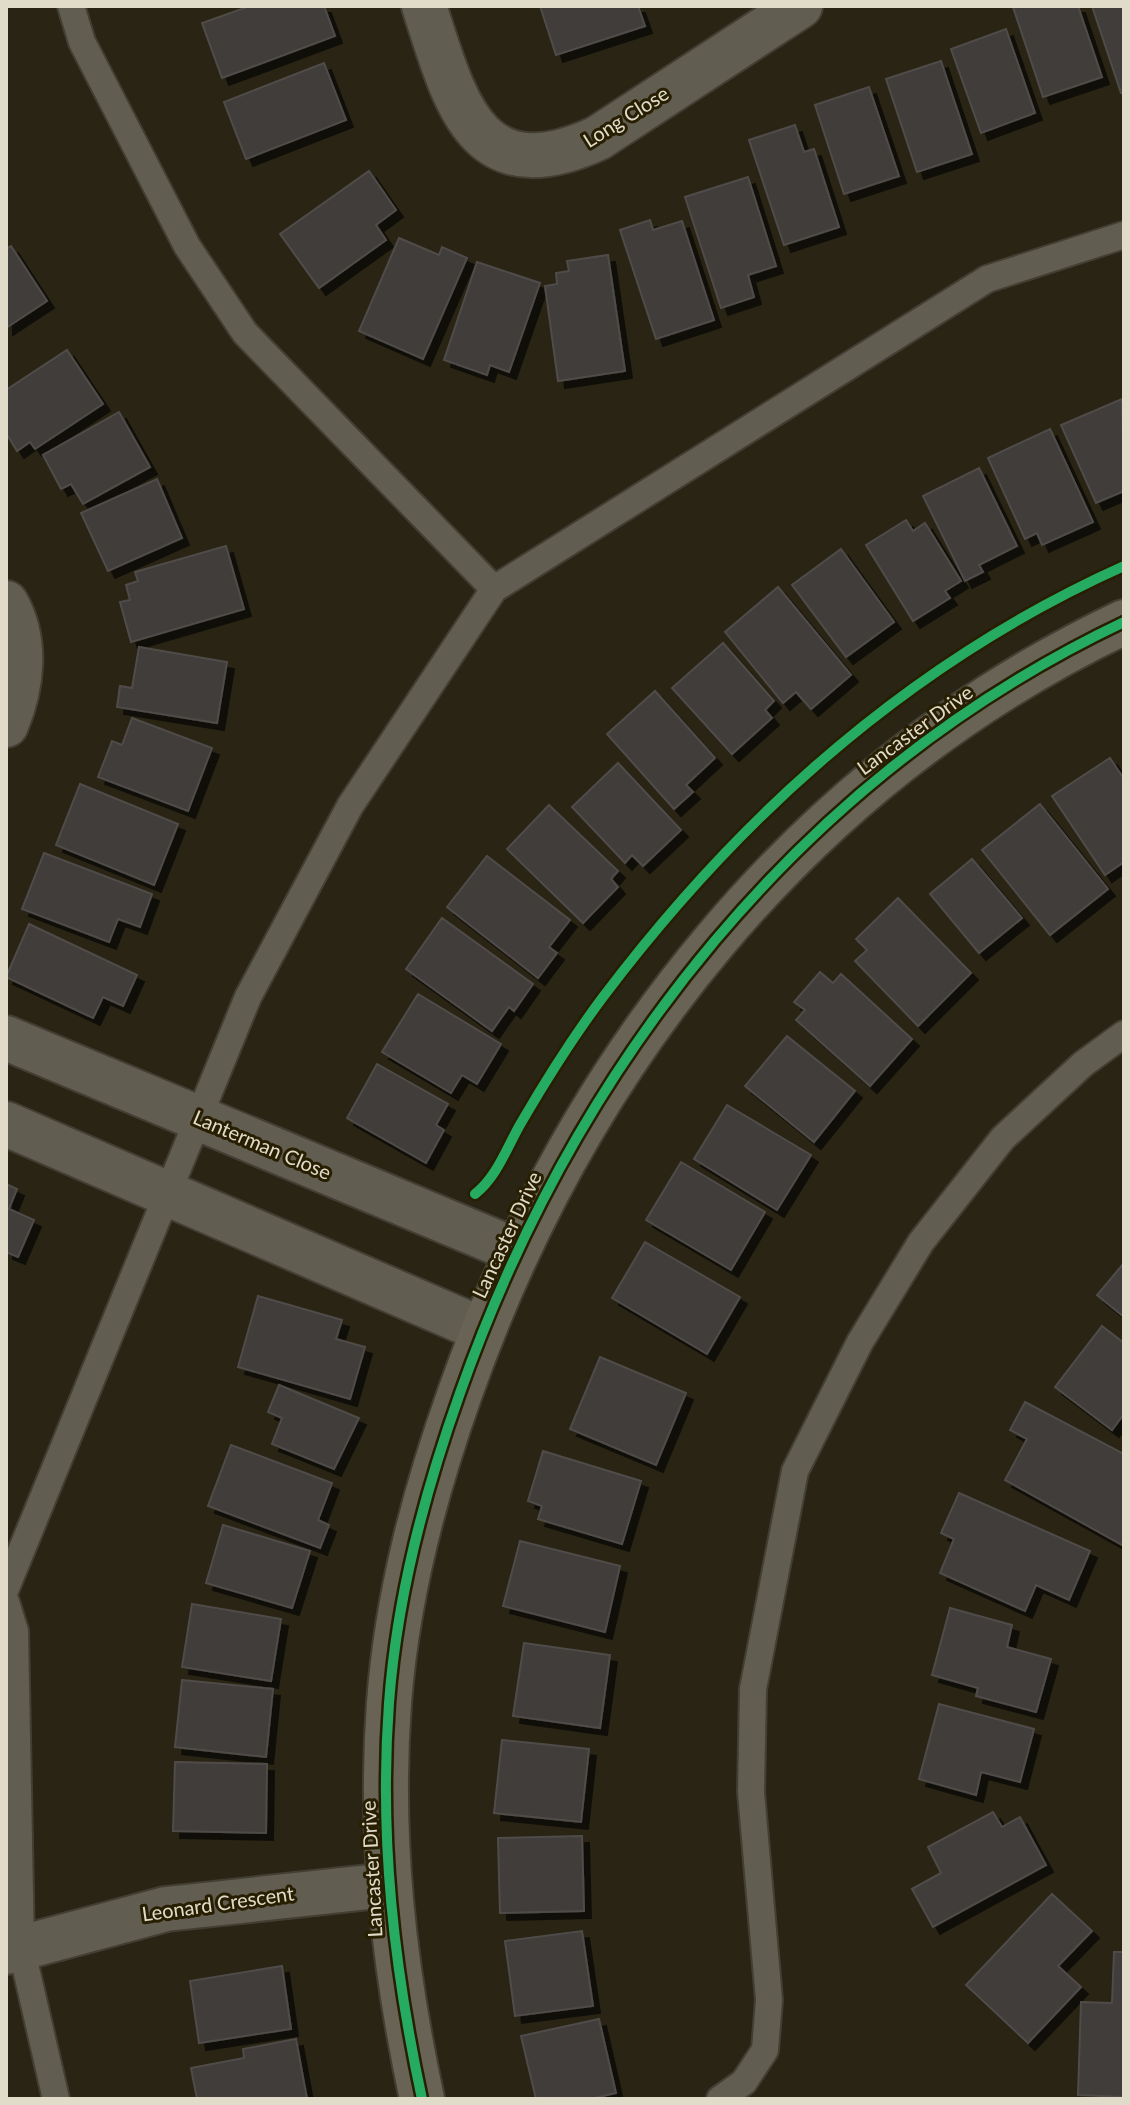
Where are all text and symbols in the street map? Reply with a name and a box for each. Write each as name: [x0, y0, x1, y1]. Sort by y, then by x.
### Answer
street label: Long Close: [578, 80, 673, 152]
street label: Lancaster Drive: [852, 679, 977, 779]
street label: Lanterman Close: [190, 1104, 335, 1184]
street label: Lancaster Drive: [466, 1167, 546, 1302]
street label: Lancaster Drive: [355, 1800, 387, 1938]
street label: Leonard Crescent: [140, 1880, 295, 1926]

